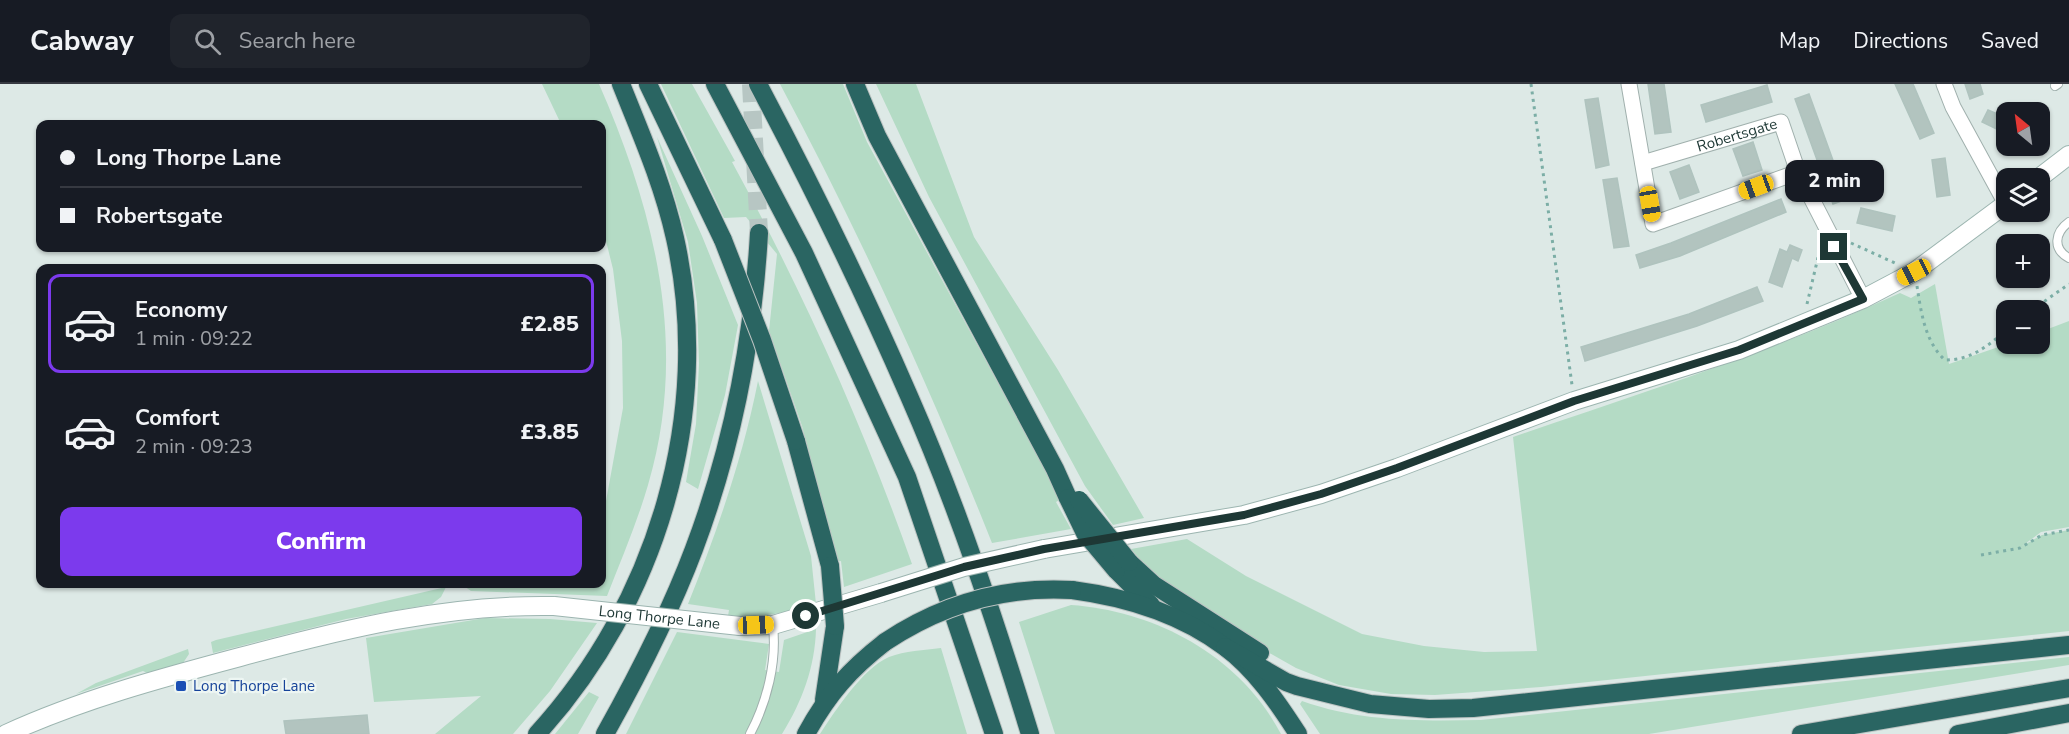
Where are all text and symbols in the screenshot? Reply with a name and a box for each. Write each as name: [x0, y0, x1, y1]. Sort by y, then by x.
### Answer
search box: [170, 14, 590, 68]
text: Cabway: [30, 22, 134, 60]
icon: search: [191, 25, 224, 58]
text: Search here: [239, 26, 355, 56]
text: Map: [1779, 27, 1820, 55]
text: Directions: [1853, 27, 1948, 55]
text: Saved: [1981, 27, 2039, 55]
north arrow: [1996, 102, 2050, 156]
map controls: [1996, 102, 2050, 354]
street label: Robertsgate: [1694, 114, 1780, 157]
text: Long Thorpe Lane: [96, 143, 281, 173]
callout: 2 min: [1784, 160, 1884, 202]
text: 2 min: [1808, 167, 1861, 194]
button: layers: [1996, 168, 2050, 222]
car: [1736, 172, 1776, 202]
car: [1638, 185, 1662, 223]
text: Robertsgate: [96, 201, 223, 231]
route end: [1820, 233, 1847, 260]
button: +: [1996, 234, 2050, 288]
car: [1894, 256, 1934, 288]
text: Economy: [135, 295, 227, 325]
icon: car: [63, 297, 117, 351]
button: −: [1996, 300, 2050, 354]
text: £2.85: [520, 309, 579, 339]
text: 1 min · 09:22: [135, 325, 253, 352]
text: Comfort: [135, 403, 219, 433]
icon: car: [63, 405, 117, 459]
text: £3.85: [520, 417, 579, 447]
text: 2 min · 09:23: [135, 433, 253, 460]
button: Confirm: [60, 507, 582, 576]
street label: Long Thorpe Lane: [598, 601, 721, 634]
route start: [792, 602, 819, 629]
car: [738, 615, 774, 635]
place label: Long Thorpe Lane: [193, 676, 315, 696]
marker: Long Thorpe Lane: [174, 679, 188, 693]

